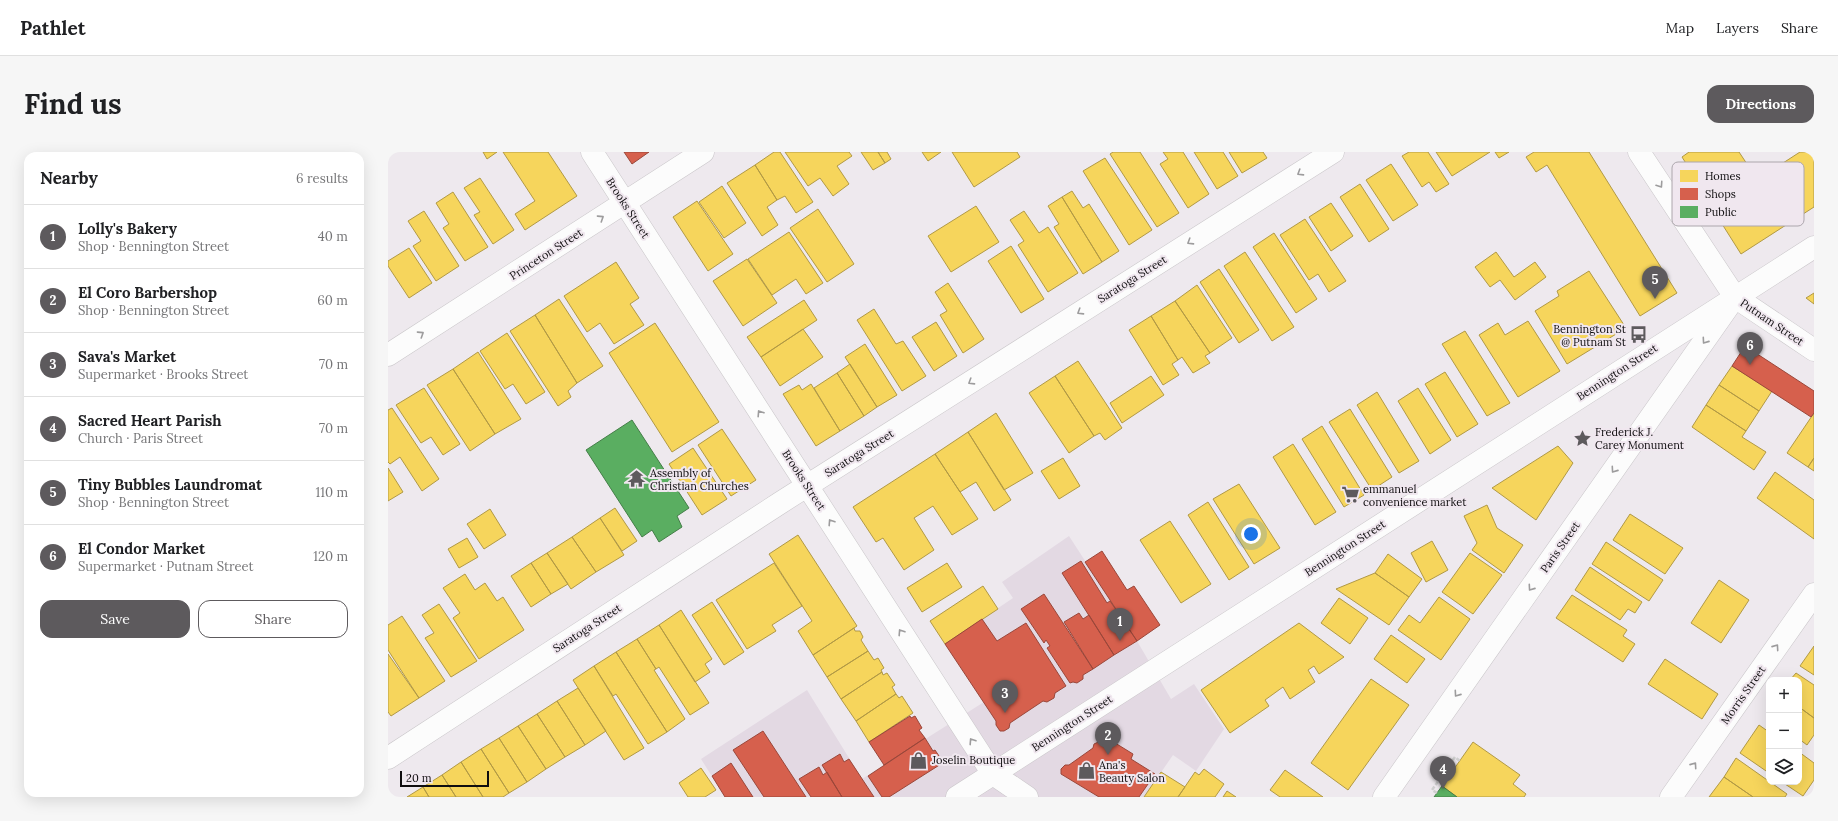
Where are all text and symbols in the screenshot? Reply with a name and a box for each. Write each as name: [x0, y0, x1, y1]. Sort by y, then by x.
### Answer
text: Pathlet: [20, 16, 85, 40]
text: Map: [1666, 19, 1694, 37]
text: Layers: [1716, 19, 1759, 37]
text: Share: [1781, 19, 1818, 37]
button: Directions: [1707, 85, 1814, 123]
text: Find us: [24, 86, 122, 122]
legend: [1672, 162, 1804, 226]
text: Nearby: [40, 167, 98, 189]
one-way arrow: [1297, 168, 1304, 176]
text: Homes: [1705, 169, 1741, 183]
text: 6 results: [296, 170, 348, 187]
street label: Brooks Street: [603, 175, 653, 242]
one-way arrow: [1655, 180, 1662, 187]
text: Shops: [1705, 187, 1736, 201]
text: Public: [1705, 205, 1737, 219]
one-way arrow: [597, 215, 604, 223]
text: Lolly's Bakery: [78, 219, 177, 238]
street label: Princeton Street: [507, 225, 586, 283]
text: 1: [50, 228, 56, 245]
text: 40 m: [318, 228, 348, 245]
text: Shop · Bennington Street: [78, 238, 229, 255]
one-way arrow: [1187, 238, 1194, 245]
street label: Saratoga Street: [1095, 252, 1170, 306]
pin: 5: [1642, 266, 1668, 299]
text: El Coro Barbershop: [78, 283, 217, 302]
text: 2: [50, 292, 56, 309]
text: 60 m: [317, 292, 348, 309]
street label: Putnam Street: [1738, 296, 1807, 349]
text: Shop · Bennington Street: [78, 302, 229, 319]
one-way arrow: [1077, 307, 1084, 315]
place label: Bennington St @ Putnam St: [1553, 322, 1627, 349]
bus stop icon: Bennington St @ Putnam St: [1629, 325, 1649, 345]
one-way arrow: [417, 331, 424, 339]
pin: 6: [1737, 332, 1763, 365]
one-way arrow: [1702, 337, 1710, 344]
street label: Bennington Street: [1574, 340, 1661, 403]
text: Sava's Market: [78, 347, 176, 366]
text: 3: [49, 356, 57, 373]
text: 70 m: [319, 356, 348, 373]
text: Supermarket · Brooks Street: [78, 366, 248, 383]
one-way arrow: [968, 377, 975, 384]
one-way arrow: [758, 410, 765, 417]
text: Sacred Heart Parish: [78, 411, 222, 430]
text: 4: [49, 420, 57, 437]
text: 70 m: [319, 420, 348, 437]
place label: Frederick J. Carey Monument: [1595, 425, 1685, 452]
street label: Saratoga Street: [822, 426, 897, 480]
place icon: Frederick J. Carey Monument: [1572, 428, 1592, 448]
text: Church · Paris Street: [78, 430, 203, 447]
street label: Brooks Street: [779, 447, 829, 514]
place label: Assembly of Christian Churches: [649, 466, 749, 493]
one-way arrow: [1612, 466, 1619, 473]
temple icon: Assembly of Christian Churches: [627, 469, 647, 489]
text: Tiny Bubbles Laundromat: [78, 475, 262, 494]
place label: emmanuel convenience market: [1363, 482, 1467, 509]
text: 5: [49, 484, 57, 501]
text: 110 m: [315, 484, 348, 501]
supermarket icon: emmanuel convenience market: [1340, 485, 1360, 505]
text: Shop · Bennington Street: [78, 494, 229, 511]
street label: Bennington Street: [1302, 516, 1389, 579]
street label: Paris Street: [1537, 518, 1583, 575]
one-way arrow: [829, 520, 836, 527]
your location: [1241, 524, 1261, 544]
text: El Condor Market: [78, 539, 205, 558]
text: 6: [49, 548, 57, 565]
text: 120 m: [313, 548, 348, 565]
text: Supermarket · Putnam Street: [78, 558, 254, 575]
one-way arrow: [1528, 584, 1536, 591]
button: Save: [40, 600, 190, 638]
button: Share: [198, 600, 348, 638]
street label: Saratoga Street: [550, 600, 624, 655]
pin: 1: [1107, 608, 1133, 641]
one-way arrow: [898, 629, 906, 636]
one-way arrow: [1771, 644, 1779, 651]
street label: Morris Street: [1718, 662, 1769, 727]
map controls: [1766, 677, 1802, 785]
button: +: [1766, 677, 1802, 713]
pin: 3: [992, 680, 1018, 713]
one-way arrow: [1455, 690, 1462, 697]
street label: Bennington Street: [1029, 691, 1116, 754]
button: −: [1766, 713, 1802, 749]
pin: 2: [1095, 722, 1121, 755]
one-way arrow: [969, 738, 976, 745]
button: layers: [1766, 749, 1802, 785]
shop icon: Joselin Boutique: [909, 750, 929, 770]
place label: Joselin Boutique: [931, 753, 1015, 767]
pin: 4: [1430, 756, 1456, 789]
place label: Ana's Beauty Salon: [1098, 758, 1165, 785]
shop icon: Ana's Beauty Salon: [1076, 761, 1096, 781]
one-way arrow: [1689, 762, 1697, 769]
scale bar: [400, 769, 489, 788]
text: 20 m: [406, 771, 431, 785]

